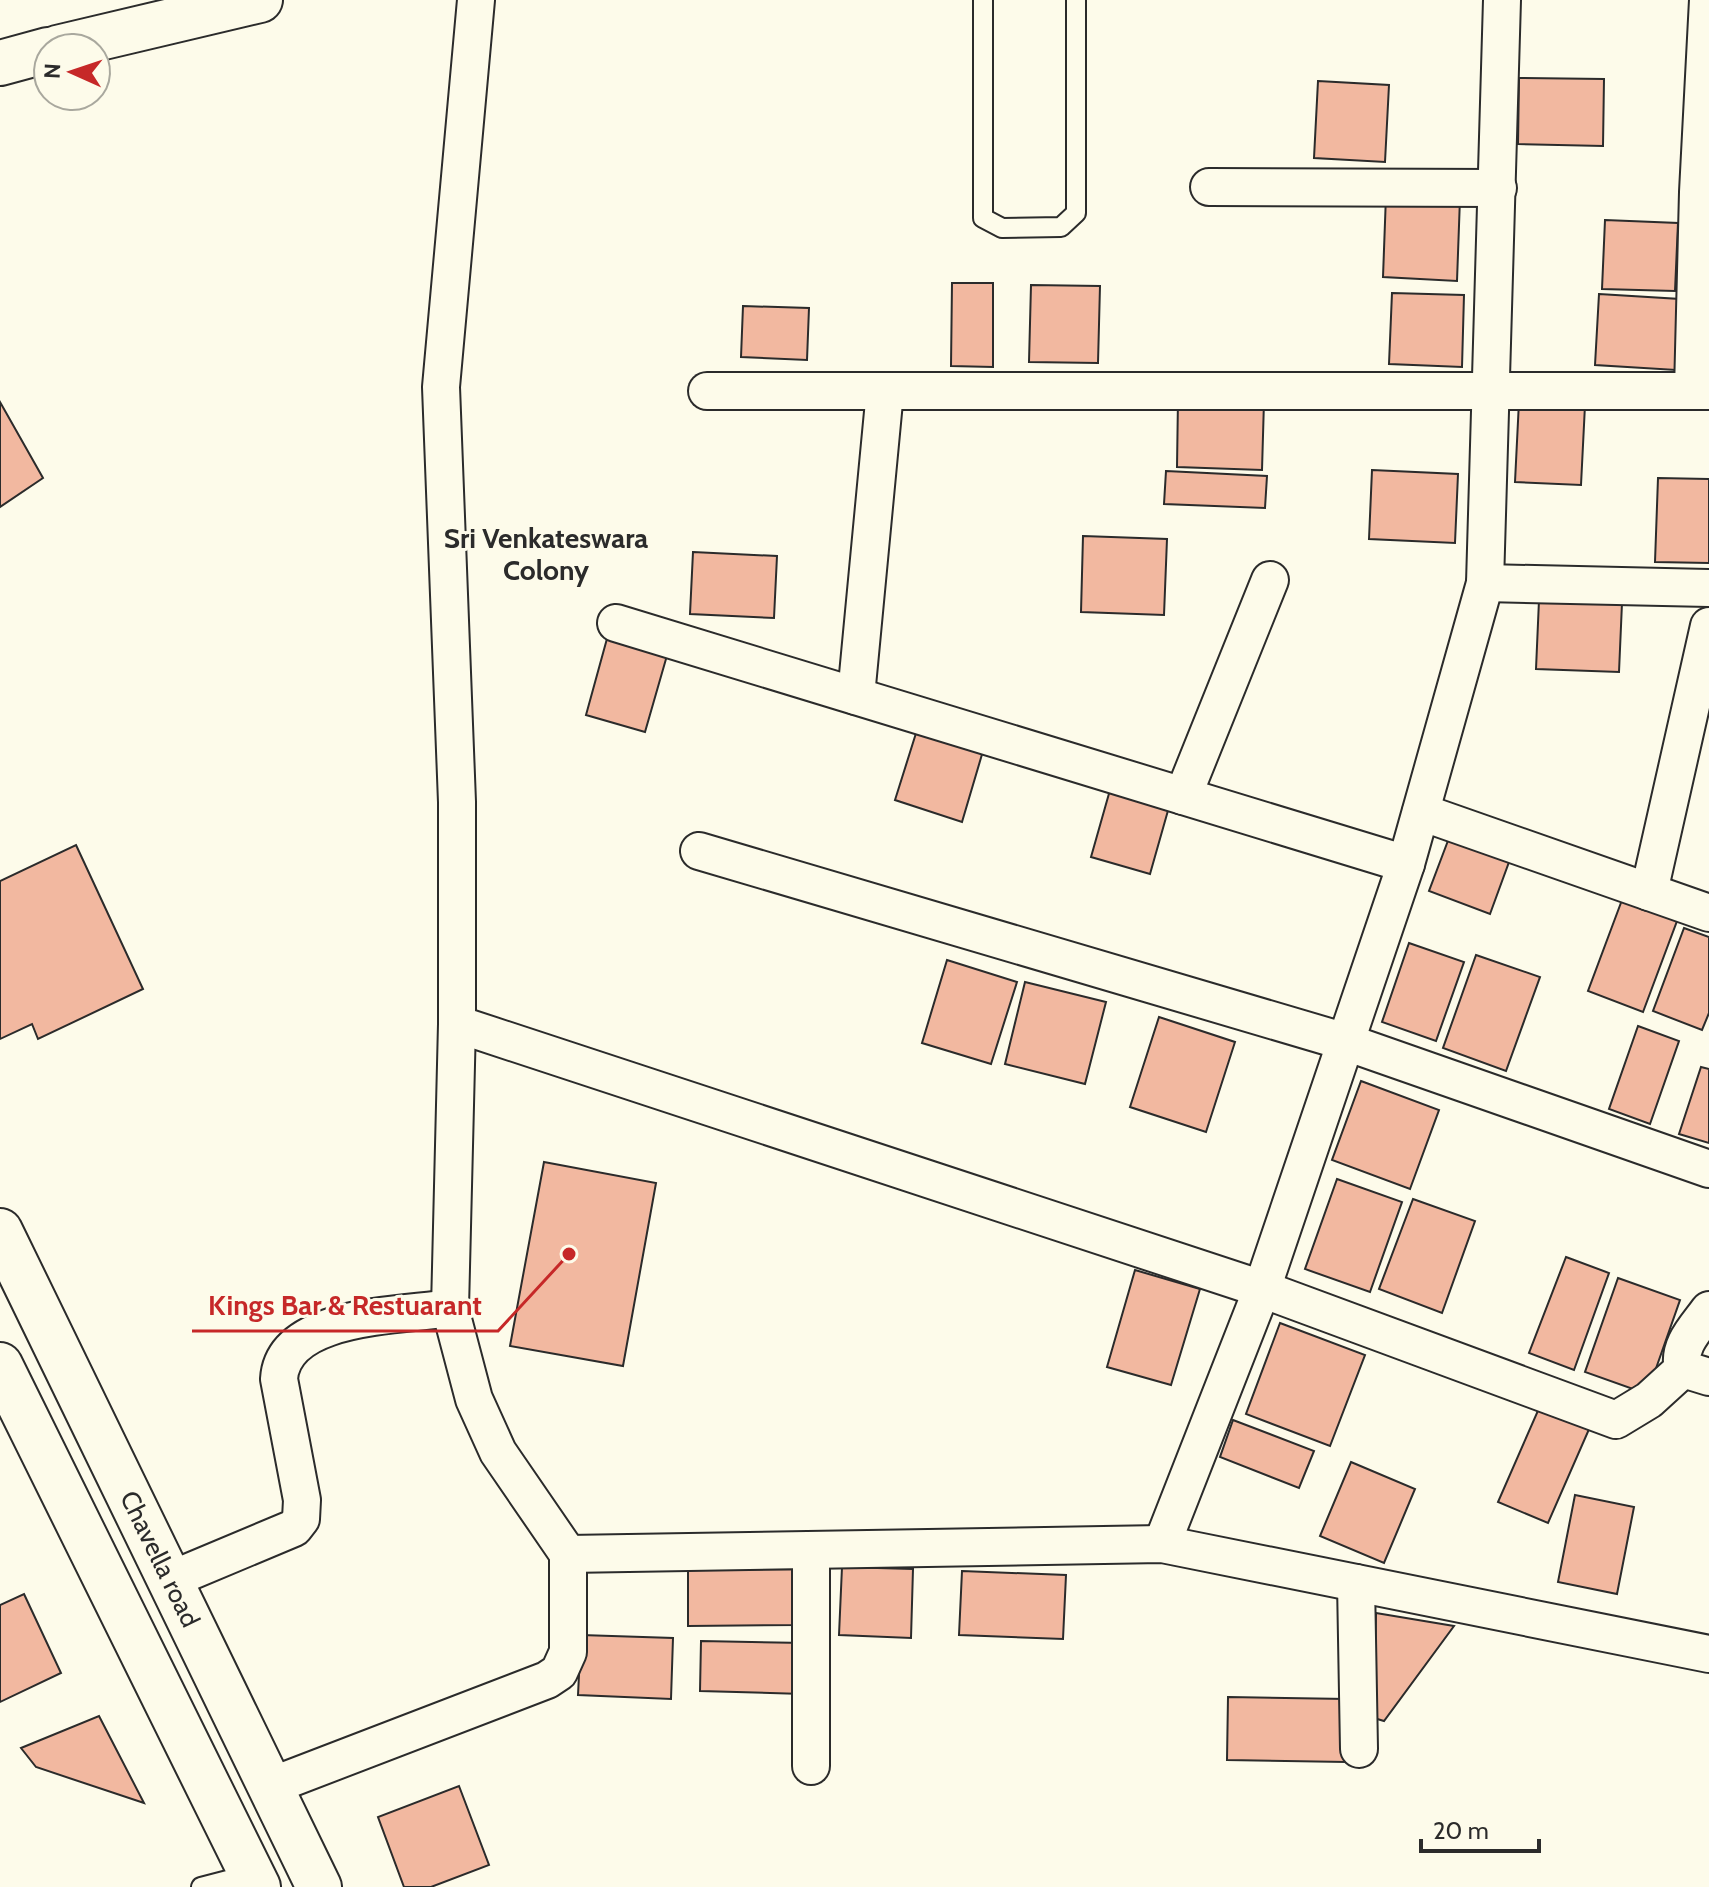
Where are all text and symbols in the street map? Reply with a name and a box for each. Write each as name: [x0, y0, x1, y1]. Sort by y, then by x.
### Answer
north arrow: [32, 32, 112, 112]
text: N: [39, 63, 66, 79]
district label: Sri Venkateswara Colony: [444, 521, 648, 587]
callout: Kings Bar & Restuarant: [192, 1279, 498, 1331]
text: Kings Bar & Restuarant: [208, 1288, 482, 1322]
street label: Chavella road: [113, 1486, 207, 1632]
scale bar: [1421, 1803, 1539, 1853]
text: 20 m: [1433, 1816, 1489, 1845]

